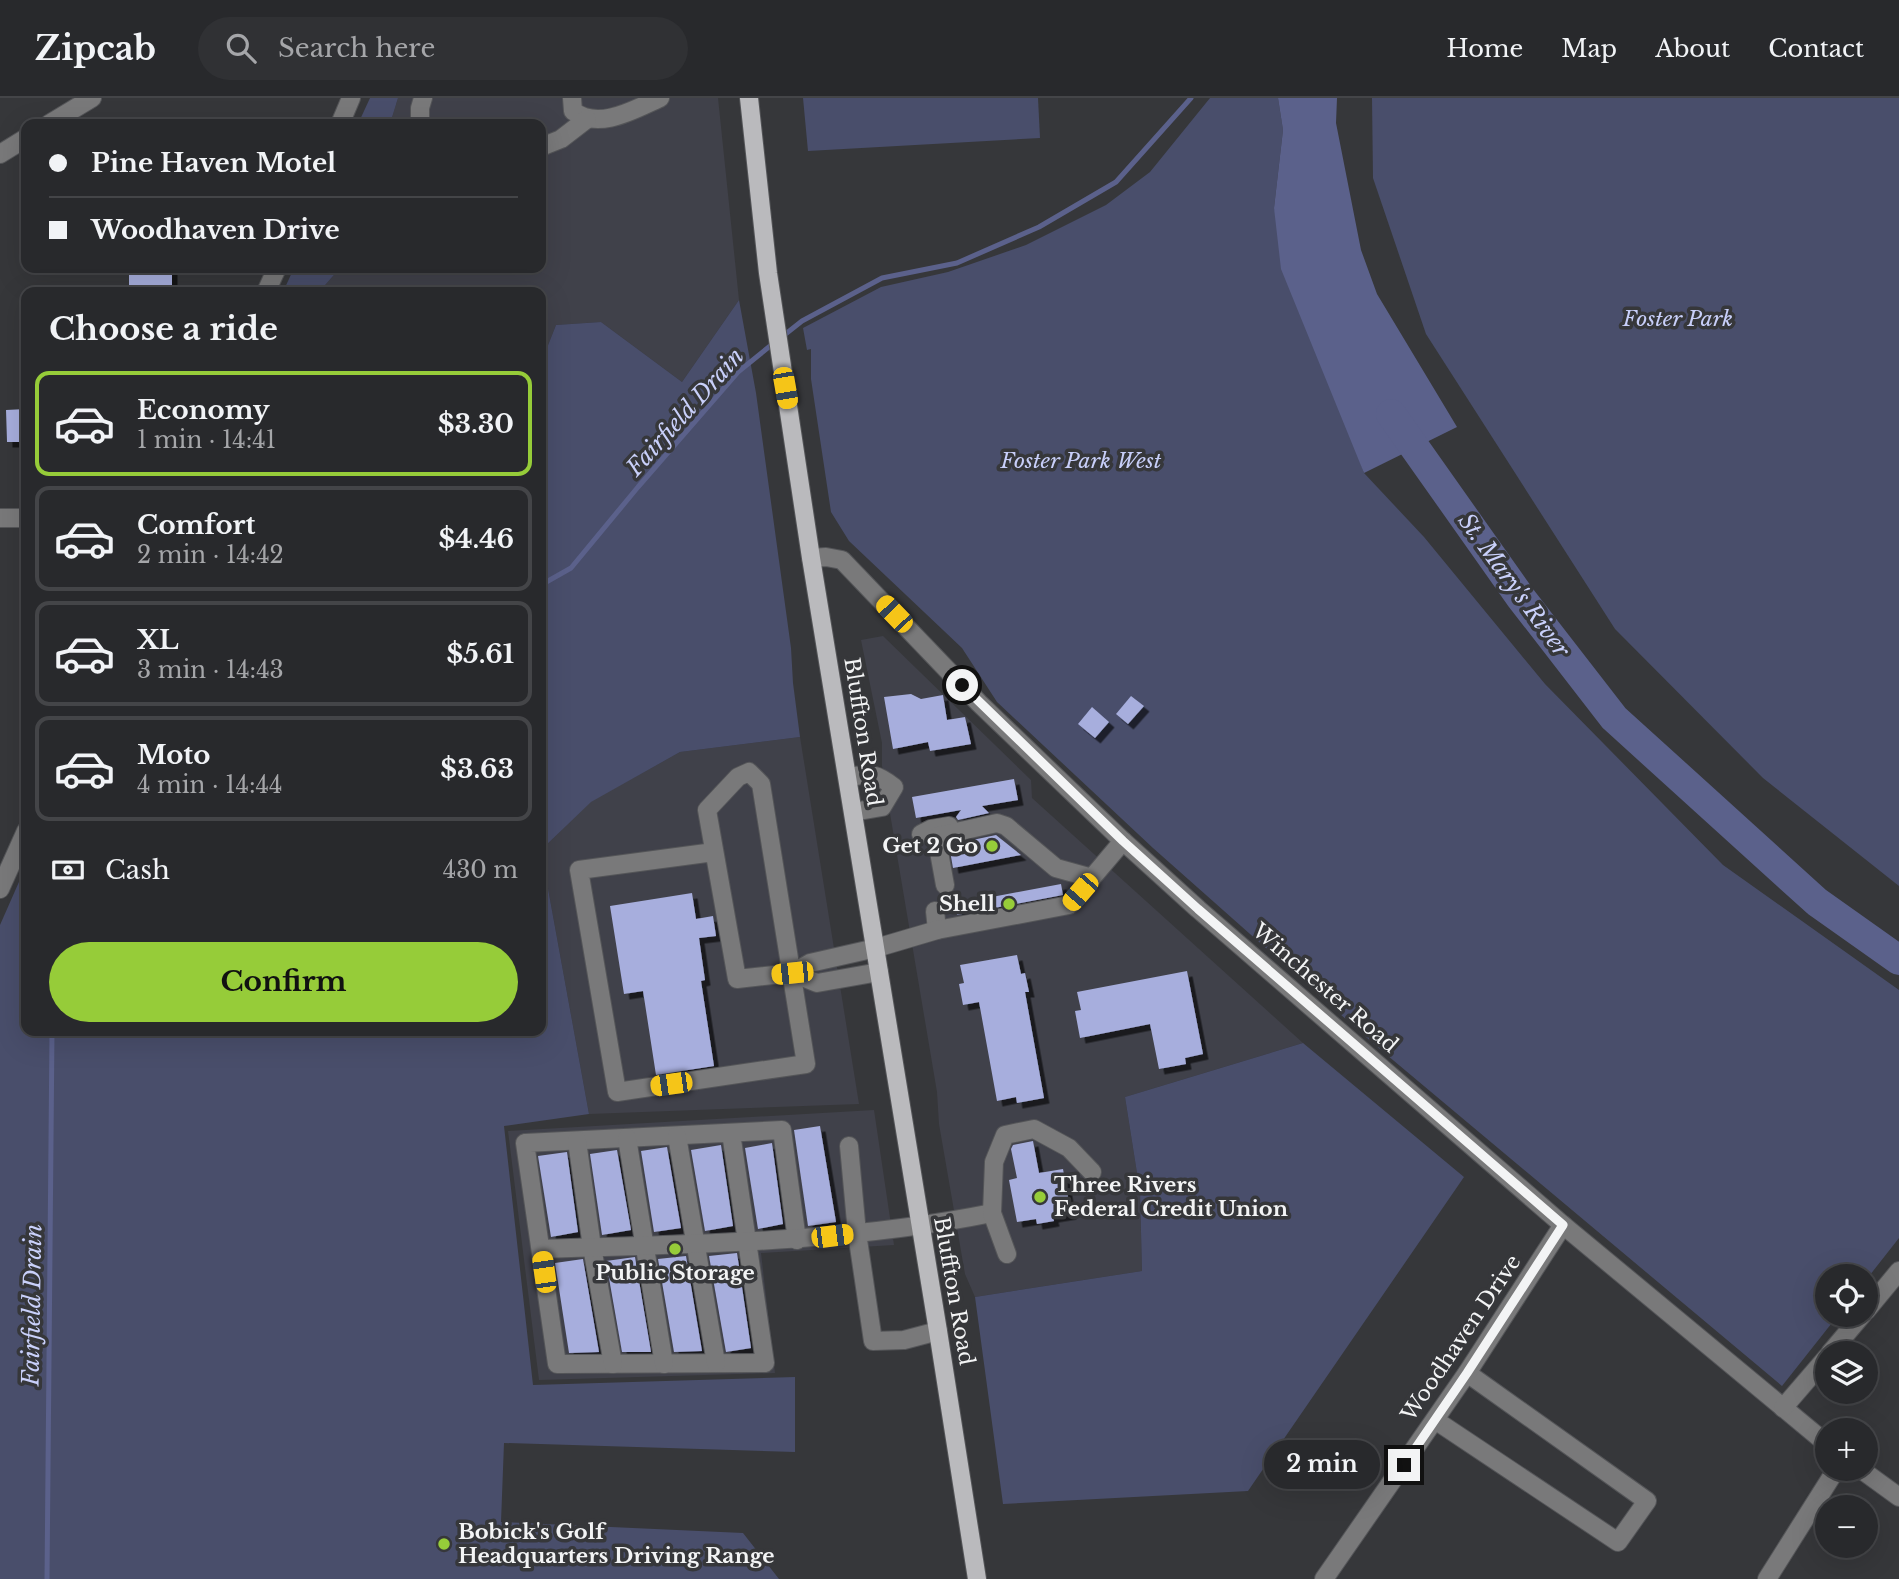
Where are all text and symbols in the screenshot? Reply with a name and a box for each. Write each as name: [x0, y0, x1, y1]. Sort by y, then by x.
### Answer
search box: [198, 17, 688, 80]
text: Zipcab: [35, 28, 156, 69]
icon: search: [222, 29, 260, 67]
text: Search here: [278, 32, 435, 64]
text: Home: [1447, 34, 1523, 63]
text: Map: [1561, 34, 1617, 63]
text: About: [1655, 34, 1730, 63]
text: Contact: [1768, 34, 1864, 63]
text: Pine Haven Motel: [91, 147, 336, 179]
text: Woodhaven Drive: [91, 214, 340, 246]
park label: Foster Park: [1622, 306, 1733, 332]
text: Choose a ride: [49, 309, 278, 349]
water label: Fairfield Drain: [620, 342, 750, 482]
car: [772, 365, 799, 411]
icon: car: [53, 392, 116, 455]
text: Economy: [137, 394, 270, 426]
text: $3.30: [438, 408, 514, 440]
text: 1 min · 14:41: [137, 426, 276, 454]
park label: Foster Park West: [1000, 448, 1162, 474]
icon: car: [53, 507, 116, 570]
water label: St. Mary's River: [1452, 508, 1576, 664]
text: Comfort: [137, 509, 255, 541]
text: $4.46: [438, 523, 514, 555]
text: 2 min · 14:42: [137, 541, 284, 569]
car: [872, 592, 917, 636]
icon: car: [53, 622, 116, 685]
text: XL: [137, 624, 179, 656]
text: $5.61: [447, 638, 514, 670]
text: 3 min · 14:43: [137, 656, 284, 684]
street label: Bluffton Road: [838, 656, 888, 808]
route start: [946, 669, 978, 701]
icon: car: [53, 737, 116, 800]
text: Moto: [137, 739, 210, 771]
text: $3.63: [440, 753, 514, 785]
text: 4 min · 14:44: [137, 771, 282, 799]
place label: Get 2 Go: [882, 833, 978, 859]
marker: Get 2 Go: [984, 838, 1000, 854]
icon: cash: [49, 851, 87, 889]
text: Cash: [105, 854, 170, 886]
text: 430 m: [443, 856, 518, 884]
car: [1059, 869, 1102, 915]
place label: Shell: [939, 891, 996, 917]
marker: Shell: [1001, 896, 1017, 912]
street label: Winchester Road: [1246, 917, 1403, 1058]
button: Confirm: [49, 942, 518, 1022]
car: [771, 960, 814, 986]
car: [649, 1071, 694, 1097]
place label: Three Rivers Federal Credit Union: [1054, 1172, 1288, 1222]
marker: Three Rivers Federal Credit Union: [1032, 1189, 1048, 1205]
street label: Bluffton Road: [928, 1215, 980, 1367]
car: [810, 1223, 855, 1249]
water label: Fairfield Drain: [17, 1224, 47, 1387]
marker: Public Storage: [667, 1241, 683, 1257]
car: [531, 1250, 558, 1294]
street label: Woodhaven Drive: [1395, 1250, 1526, 1427]
place label: Public Storage: [595, 1260, 755, 1286]
map controls: [1815, 1264, 1878, 1558]
button: locate: [1815, 1264, 1878, 1327]
button: layers: [1815, 1341, 1878, 1404]
button: +: [1815, 1418, 1878, 1481]
callout: 2 min: [1264, 1440, 1380, 1490]
route end: [1388, 1449, 1420, 1481]
text: 2 min: [1286, 1450, 1358, 1478]
button: −: [1815, 1495, 1878, 1558]
place label: Bobick's Golf Headquarters Driving Range: [458, 1519, 775, 1569]
marker: Bobick's Golf Headquarters Driving Range: [436, 1536, 452, 1552]

